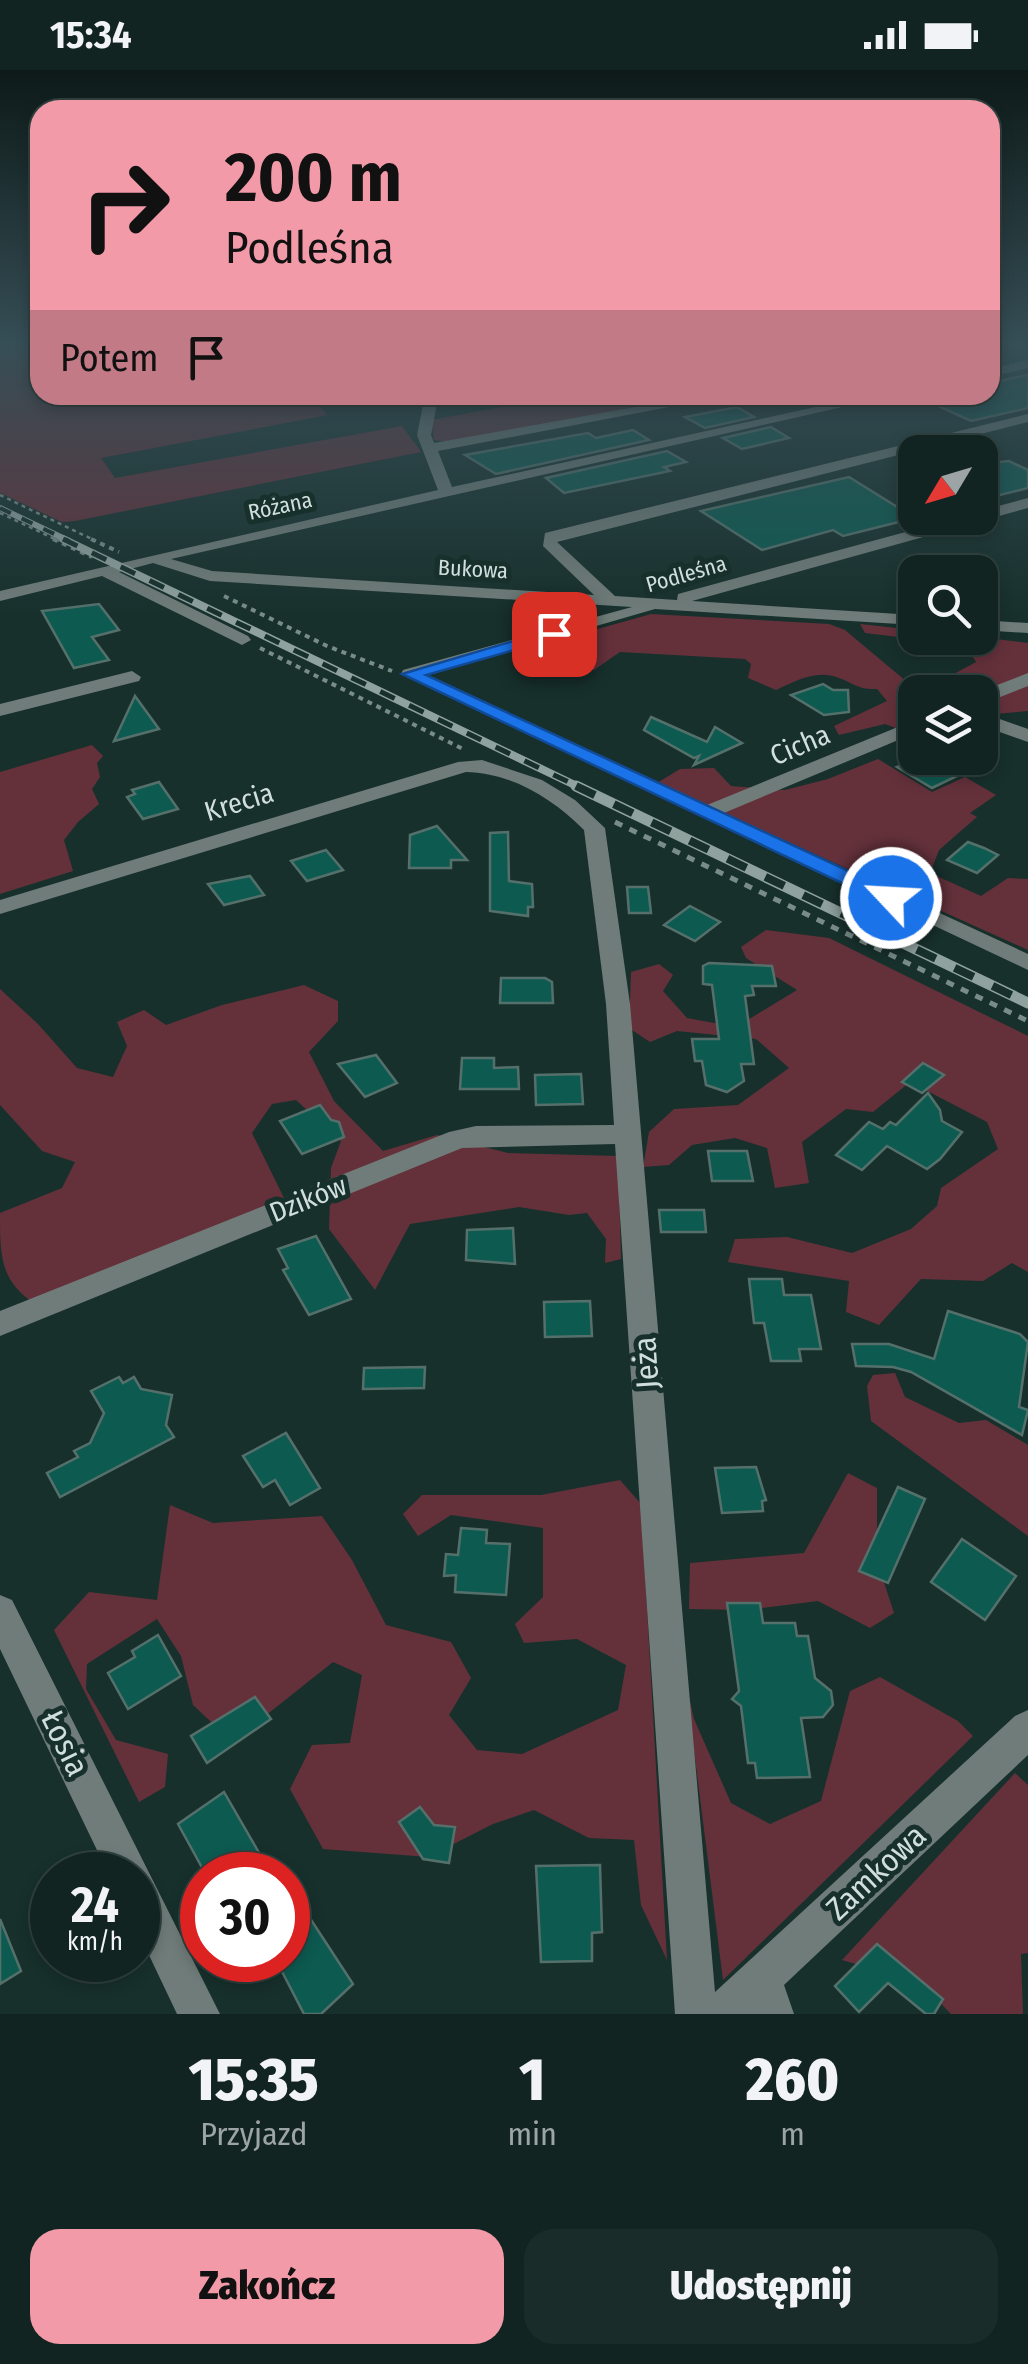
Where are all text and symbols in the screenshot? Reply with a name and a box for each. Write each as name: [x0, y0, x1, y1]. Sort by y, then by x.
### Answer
text: 15:34: [50, 12, 131, 58]
text: 200 m: [225, 136, 402, 220]
icon: right: [60, 140, 190, 270]
text: Podleśna: [225, 221, 394, 275]
icon: arrive: [179, 330, 234, 385]
text: Potem: [60, 335, 159, 381]
north arrow: [898, 435, 998, 535]
map controls: [898, 435, 998, 775]
street label: Różana: [246, 486, 314, 526]
street label: Podleśna: [643, 550, 729, 598]
street label: Bukowa: [437, 554, 509, 584]
button: search: [898, 555, 998, 655]
pin: [512, 592, 597, 677]
icon: arrive: [527, 607, 582, 662]
button: layers: [898, 675, 998, 775]
street label: Cicha: [765, 718, 835, 772]
street label: Krecia: [201, 776, 277, 828]
position arrow: [839, 846, 943, 950]
street label: Dzików: [265, 1169, 351, 1229]
street label: Jeża: [625, 1336, 667, 1390]
street label: Łosia: [33, 1704, 97, 1782]
street label: Zamkowa: [818, 1816, 934, 1928]
speed limit sign: 30: [180, 1852, 310, 1982]
text: 24: [71, 1875, 119, 1935]
text: km/h: [67, 1927, 123, 1957]
text: 15:35: [189, 2044, 319, 2116]
text: 1: [519, 2044, 545, 2116]
text: 260: [746, 2044, 839, 2116]
text: Przyjazd: [200, 2115, 307, 2153]
text: min: [507, 2115, 557, 2153]
text: m: [780, 2115, 805, 2153]
button: Zakończ: [30, 2229, 504, 2344]
button: Udostępnij: [524, 2229, 998, 2344]

